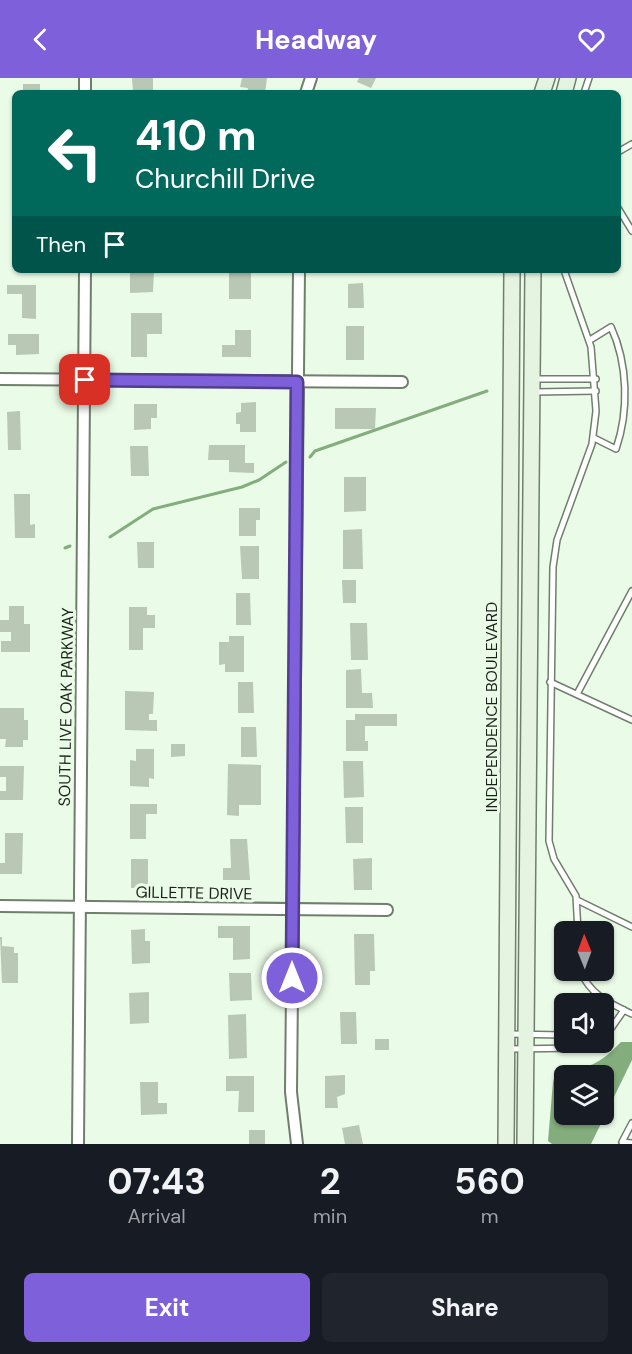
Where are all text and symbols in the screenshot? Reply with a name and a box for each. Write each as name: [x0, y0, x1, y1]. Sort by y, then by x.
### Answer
text: Headway: [255, 22, 377, 57]
icon: back: [24, 23, 57, 56]
icon: heart: [575, 23, 608, 56]
text: 410 m: [135, 108, 257, 163]
icon: left: [36, 114, 114, 192]
text: Churchill Drive: [135, 161, 315, 196]
icon: arrive: [98, 228, 131, 261]
text: Then: [36, 230, 86, 259]
pin: [59, 354, 110, 405]
icon: arrive: [68, 363, 101, 396]
street label: INDEPENDENCE BOULEVARD: [481, 602, 502, 812]
street label: SOUTH LIVE OAK PARKWAY: [54, 607, 78, 807]
street label: GILLETTE DRIVE: [135, 881, 253, 905]
north arrow: [554, 921, 614, 981]
map controls: [554, 921, 614, 1125]
position arrow: [260, 946, 324, 1010]
button: sound: [554, 993, 614, 1053]
button: layers: [554, 1065, 614, 1125]
text: 07:43: [107, 1158, 206, 1205]
text: 2: [320, 1158, 340, 1205]
text: 560: [454, 1158, 525, 1205]
text: Arrival: [127, 1203, 186, 1229]
text: min: [313, 1203, 347, 1229]
text: m: [481, 1203, 498, 1229]
button: Exit: [24, 1273, 310, 1342]
button: Share: [322, 1273, 608, 1342]

